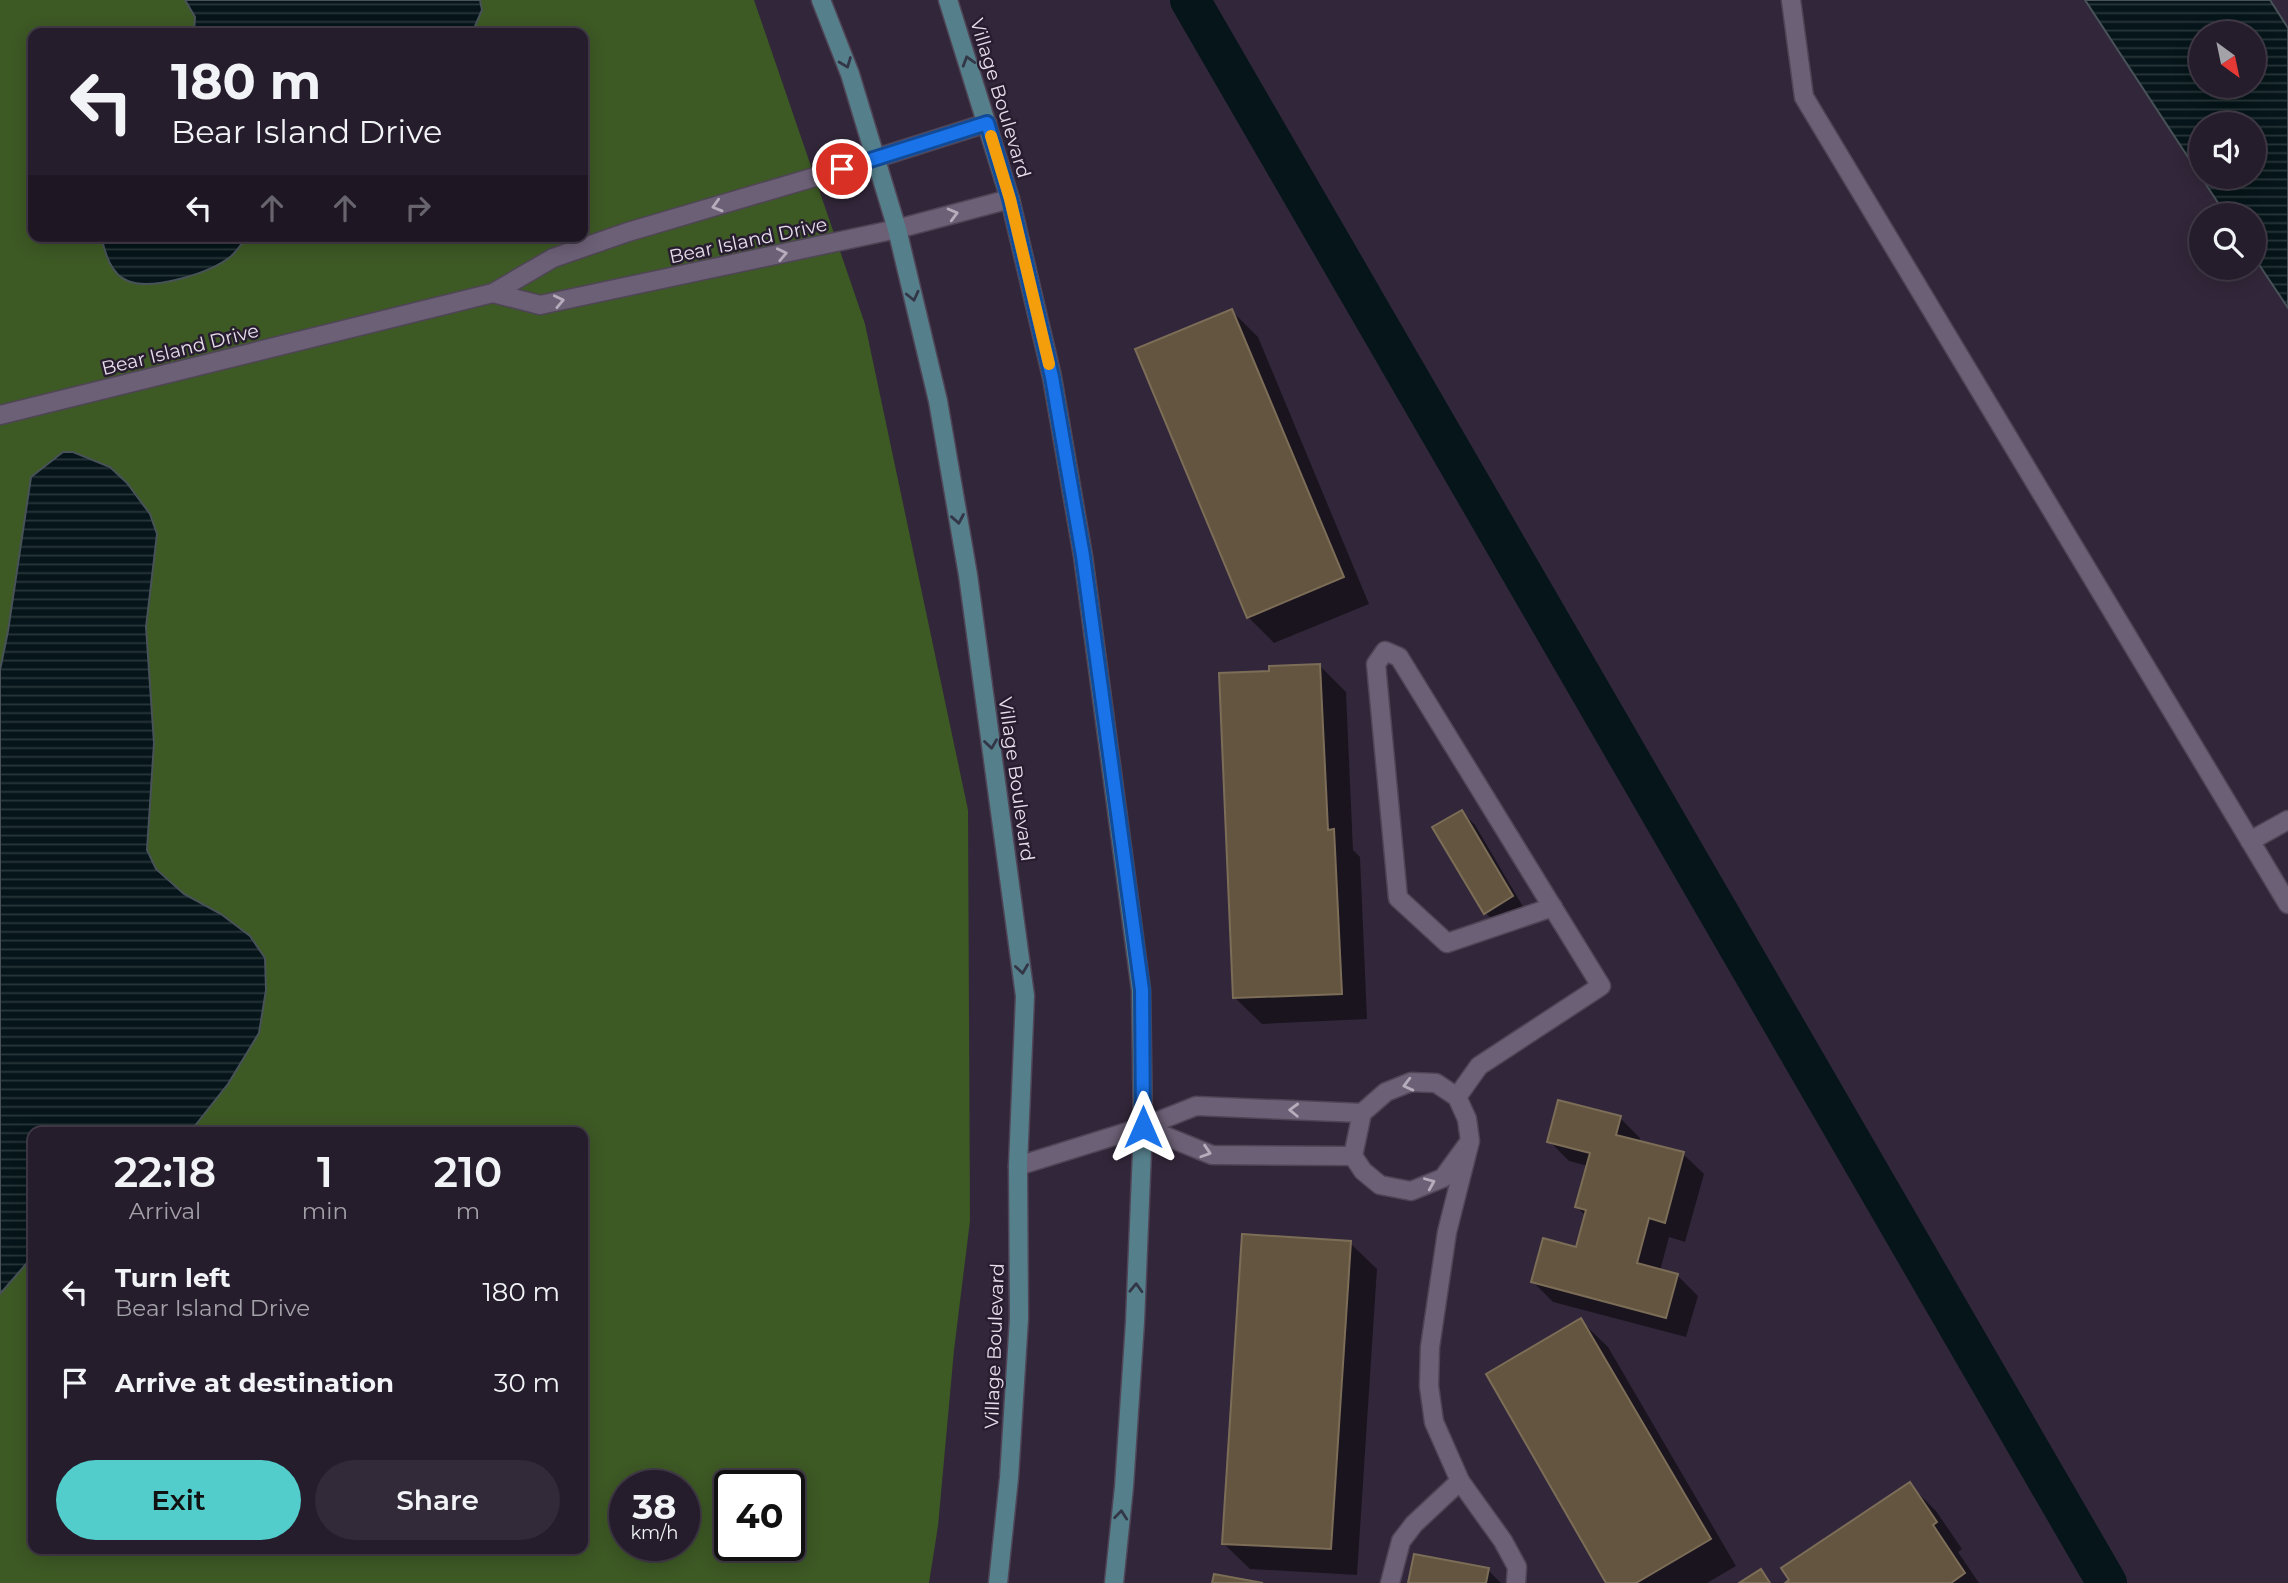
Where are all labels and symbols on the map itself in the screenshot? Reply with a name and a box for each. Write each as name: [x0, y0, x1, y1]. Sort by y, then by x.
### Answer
street label: Village Boulevard: [965, 16, 1036, 181]
north arrow: [2189, 21, 2266, 98]
one-way arrow: [961, 55, 976, 67]
one-way arrow: [838, 57, 852, 69]
pin: [812, 139, 872, 199]
one-way arrow: [711, 197, 723, 212]
one-way arrow: [947, 208, 959, 222]
street label: Bear Island Drive: [667, 212, 829, 268]
one-way arrow: [776, 247, 788, 262]
one-way arrow: [905, 290, 919, 302]
one-way arrow: [553, 295, 565, 310]
street label: Bear Island Drive: [99, 319, 261, 380]
one-way arrow: [950, 513, 965, 525]
street label: Village Boulevard: [994, 695, 1039, 863]
one-way arrow: [983, 738, 998, 750]
one-way arrow: [1014, 963, 1029, 975]
one-way arrow: [1402, 1077, 1414, 1091]
position arrow: [1106, 1090, 1180, 1164]
one-way arrow: [1289, 1103, 1300, 1118]
one-way arrow: [1200, 1144, 1212, 1158]
one-way arrow: [1423, 1177, 1436, 1191]
street label: Village Boulevard: [980, 1263, 1009, 1429]
one-way arrow: [1129, 1282, 1144, 1293]
speed limit sign: 40: [714, 1470, 805, 1561]
one-way arrow: [1114, 1509, 1129, 1521]

